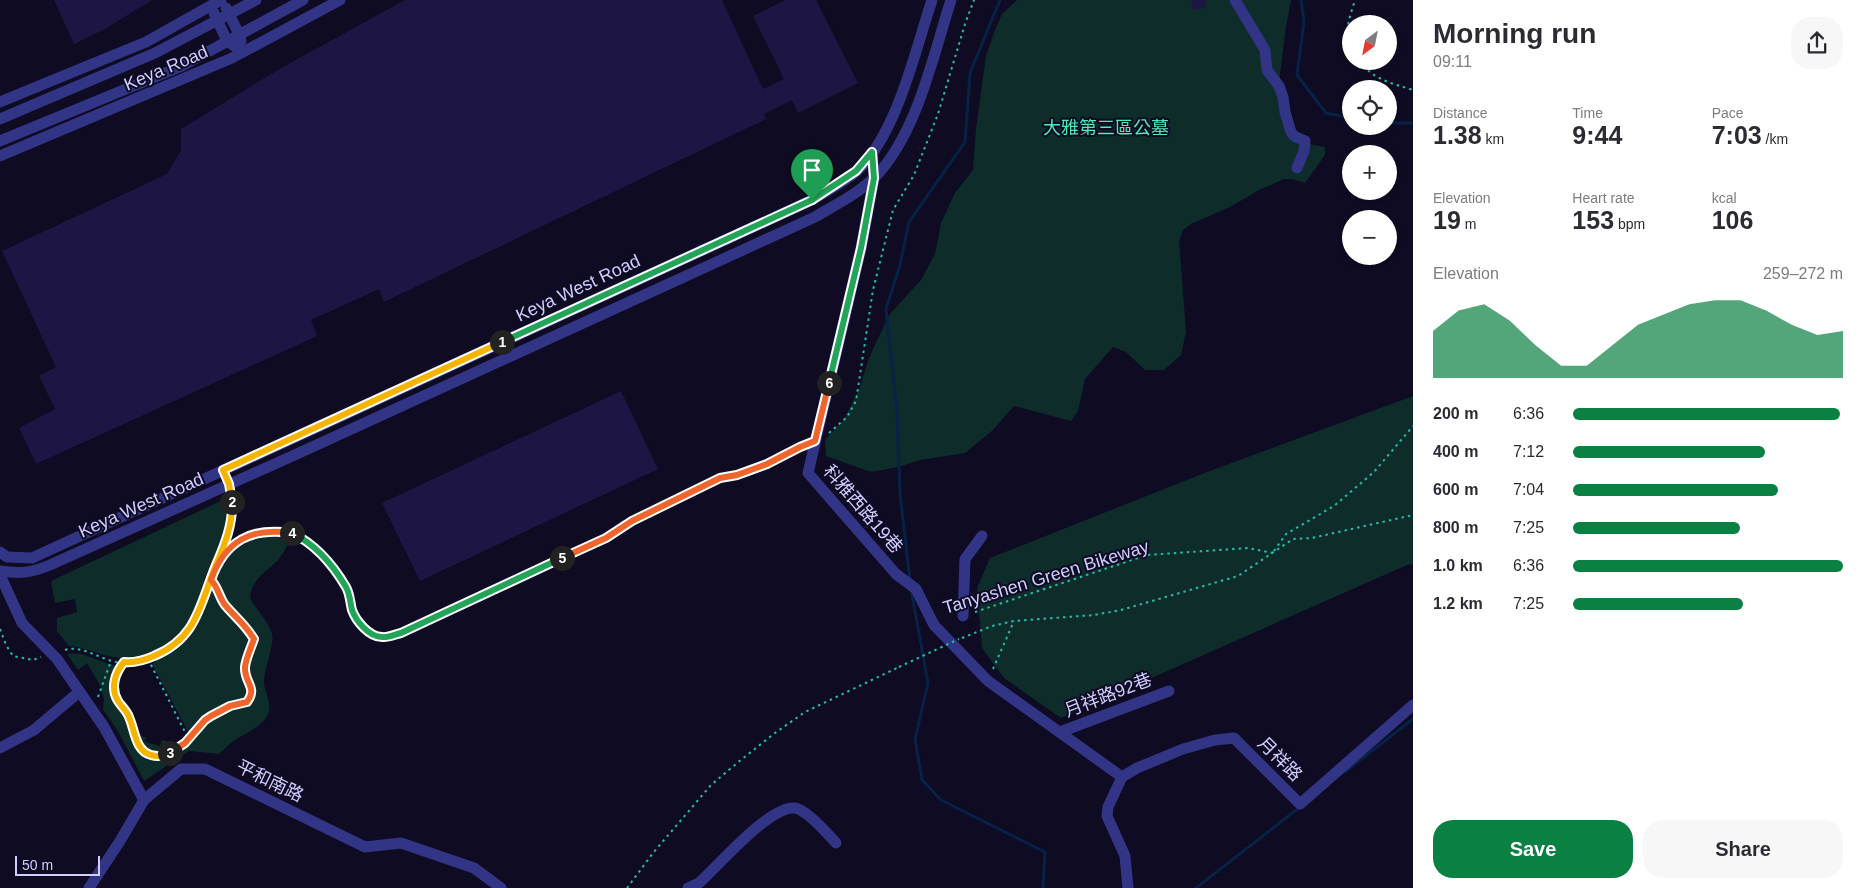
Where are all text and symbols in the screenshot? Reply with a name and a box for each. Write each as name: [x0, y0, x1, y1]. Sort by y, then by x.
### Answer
north arrow: [1342, 15, 1398, 70]
map controls: [1342, 15, 1397, 265]
button: share: [1791, 17, 1843, 69]
text: Morning run: [1433, 18, 1596, 49]
street label: Keya Road: [121, 41, 211, 95]
text: 09:11: [1433, 53, 1472, 70]
button: locate: [1342, 80, 1397, 135]
text: Distance: [1433, 105, 1487, 121]
text: Time: [1572, 105, 1603, 121]
text: Pace: [1712, 105, 1744, 121]
park label: 大雅第三區公墓: [1043, 118, 1169, 138]
text: 1.38: [1433, 121, 1482, 149]
text: 9:44: [1572, 121, 1622, 149]
text: 7:03: [1712, 121, 1762, 149]
text: km: [1482, 131, 1504, 147]
text: /km: [1762, 131, 1788, 147]
button: +: [1342, 145, 1397, 200]
pin: [791, 149, 833, 200]
icon: arrive: [798, 156, 826, 184]
text: Elevation: [1433, 190, 1491, 206]
text: Heart rate: [1572, 190, 1635, 206]
text: kcal: [1712, 190, 1737, 206]
text: 19: [1433, 206, 1461, 234]
text: 153: [1572, 206, 1614, 234]
text: 106: [1712, 206, 1753, 234]
button: −: [1342, 210, 1397, 265]
text: m: [1461, 216, 1476, 232]
text: bpm: [1614, 216, 1645, 232]
street label: Keya West Road: [513, 250, 643, 326]
text: Elevation: [1433, 265, 1499, 282]
text: 259–272 m: [1763, 265, 1843, 282]
pin: 1: [490, 330, 514, 354]
text: 1: [499, 334, 506, 350]
pin: 6: [816, 370, 842, 396]
text: 6: [826, 375, 833, 391]
text: 200 m: [1433, 405, 1478, 422]
text: 6:36: [1513, 405, 1544, 422]
text: 400 m: [1433, 443, 1478, 460]
text: 7:12: [1513, 443, 1544, 460]
street label: 科雅西路19巷: [819, 461, 907, 557]
street label: Keya West Road: [75, 468, 207, 542]
text: 600 m: [1433, 481, 1478, 498]
text: 7:04: [1513, 481, 1544, 498]
pin: 2: [220, 490, 244, 514]
text: 2: [229, 494, 236, 510]
text: 800 m: [1433, 519, 1478, 536]
text: 7:25: [1513, 519, 1544, 536]
pin: 4: [280, 520, 304, 546]
text: 4: [289, 525, 296, 541]
street label: Tanyashen Green Bikeway: [941, 536, 1151, 618]
pin: 5: [550, 546, 574, 570]
text: 5: [559, 550, 566, 566]
text: 1.0 km: [1433, 557, 1483, 574]
text: 6:36: [1513, 557, 1544, 574]
text: 1.2 km: [1433, 595, 1483, 612]
text: 7:25: [1513, 595, 1544, 612]
street label: 月祥路92巷: [1061, 669, 1155, 721]
street label: 月祥路: [1254, 733, 1306, 785]
pin: 3: [158, 740, 182, 766]
text: 3: [167, 745, 174, 761]
street label: 平和南路: [233, 756, 307, 806]
button: Save: [1433, 820, 1633, 878]
button: Share: [1643, 820, 1843, 878]
scale bar: [15, 853, 100, 876]
text: 50 m: [22, 857, 53, 873]

